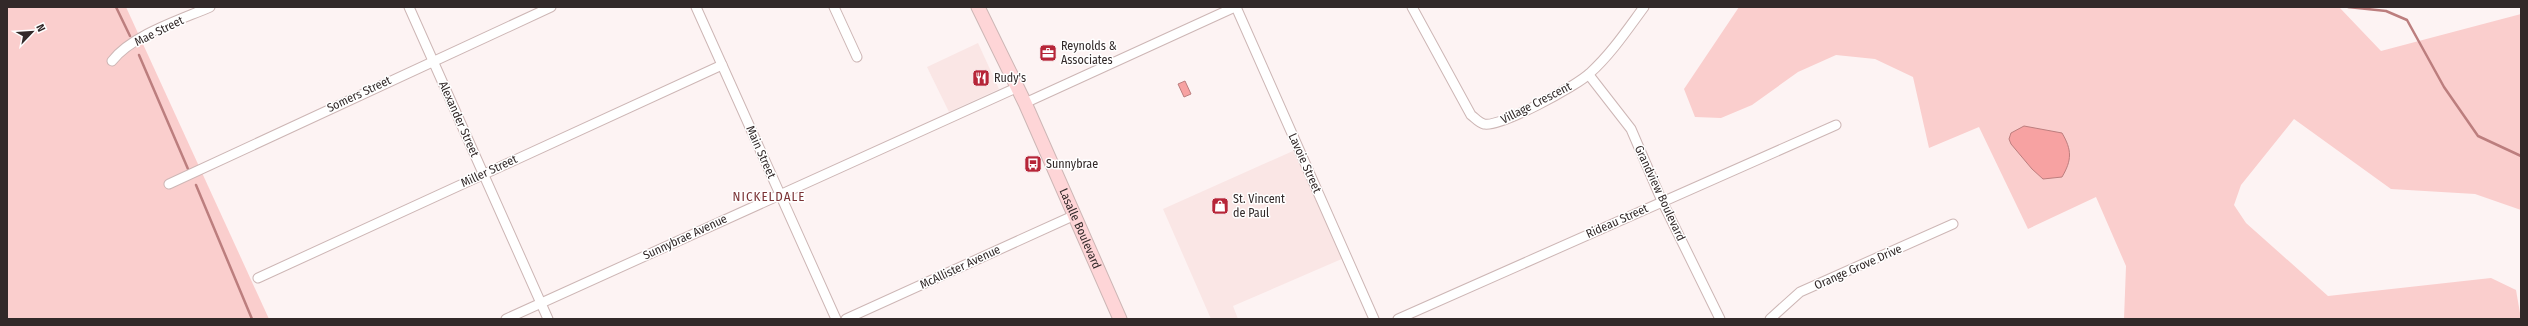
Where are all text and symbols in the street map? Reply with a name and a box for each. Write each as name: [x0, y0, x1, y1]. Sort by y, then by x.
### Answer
north arrow: [12, 12, 52, 52]
street label: Mae Street: [132, 13, 186, 49]
text: N: [33, 22, 48, 34]
place label: Reynolds & Associates: [1061, 39, 1117, 67]
office icon: Reynolds & Associates: [1038, 43, 1058, 63]
restaurant icon: Rudy's: [971, 68, 991, 88]
place label: Rudy's: [994, 71, 1026, 85]
street label: Somers Street: [325, 73, 393, 115]
street label: Alexander Street: [436, 79, 482, 159]
street label: Village Crescent: [1498, 79, 1574, 127]
street label: Main Street: [743, 124, 779, 181]
street label: Lavoie Street: [1286, 131, 1324, 195]
street label: Grandview Boulevard: [1632, 143, 1688, 243]
street label: Miller Street: [459, 152, 519, 190]
bus stop icon: Sunnybrae: [1023, 154, 1043, 174]
place label: Sunnybrae: [1046, 157, 1098, 171]
street label: Lasalle Boulevard: [1056, 186, 1104, 271]
district label: NICKELDALE: [733, 189, 805, 204]
place label: St. Vincent de Paul: [1233, 192, 1285, 220]
shop icon: St. Vincent de Paul: [1210, 196, 1230, 216]
street label: Rideau Street: [1584, 201, 1650, 241]
street label: Sunnybrae Avenue: [641, 211, 729, 263]
street label: Orange Grove Drive: [1812, 241, 1904, 293]
street label: McAllister Avenue: [918, 242, 1003, 292]

